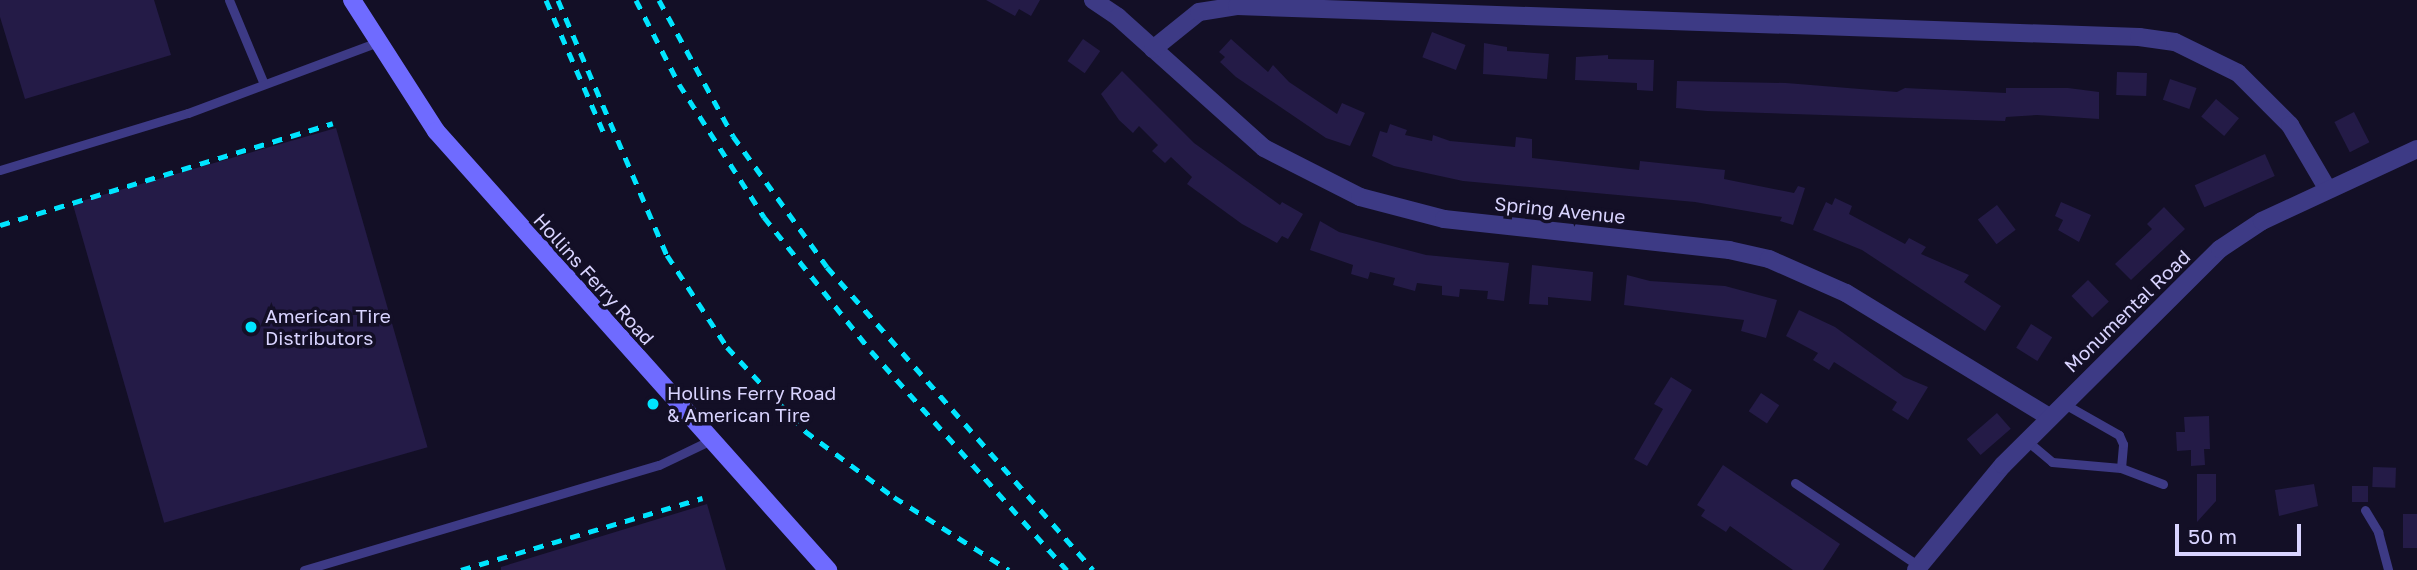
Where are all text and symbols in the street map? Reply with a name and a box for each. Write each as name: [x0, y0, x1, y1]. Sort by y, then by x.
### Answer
street label: Spring Avenue: [1493, 192, 1627, 228]
street label: Hollins Ferry Road: [529, 209, 659, 349]
street label: Monumental Road: [2059, 245, 2195, 377]
place label: American Tire Distributors: [265, 305, 391, 349]
marker: American Tire Distributors: [243, 319, 259, 335]
place label: Hollins Ferry Road & American Tire: [667, 382, 836, 426]
marker: Hollins Ferry Road & American Tire: [645, 396, 661, 412]
scale bar: [2179, 510, 2305, 554]
text: 50 m: [2188, 523, 2237, 549]

